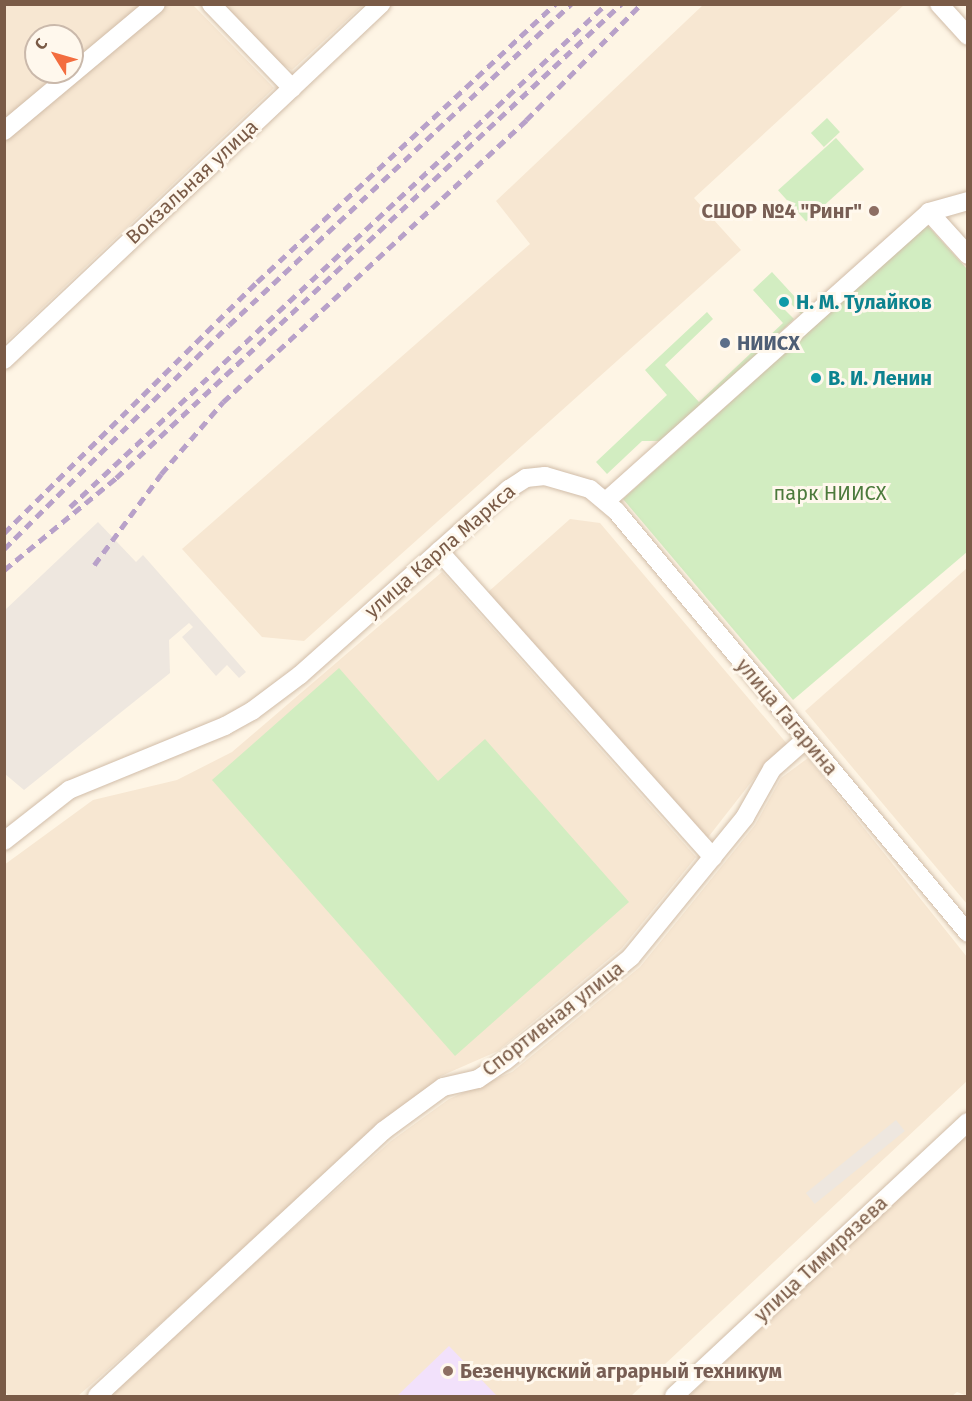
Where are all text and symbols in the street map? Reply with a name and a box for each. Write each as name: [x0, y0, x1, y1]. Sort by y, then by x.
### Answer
north arrow: [24, 24, 84, 84]
text: С: [30, 35, 51, 53]
street label: Вокзальная улица: [121, 115, 263, 249]
place label: СШОР №4 "Ринг": [702, 199, 862, 223]
marker: СШОР №4 "Ринг": [867, 204, 881, 218]
place label: Н. М. Тулайков: [796, 290, 932, 314]
marker: Н. М. Тулайков: [777, 295, 791, 309]
place label: НИИСХ: [737, 331, 800, 355]
marker: НИИСХ: [718, 336, 732, 350]
place label: В. И. Ленин: [828, 366, 932, 390]
marker: В. И. Ленин: [809, 371, 823, 385]
street label: улица Карла Маркса: [360, 479, 520, 623]
park label: парк НИИСХ: [773, 481, 887, 505]
street label: улица Гагарина: [731, 654, 843, 780]
street label: Спортивная улица: [478, 956, 628, 1082]
street label: улица Тимирязева: [749, 1191, 893, 1327]
place label: Безенчукский аграрный техникум: [460, 1359, 782, 1383]
marker: Безенчукский аграрный техникум: [441, 1364, 455, 1378]

